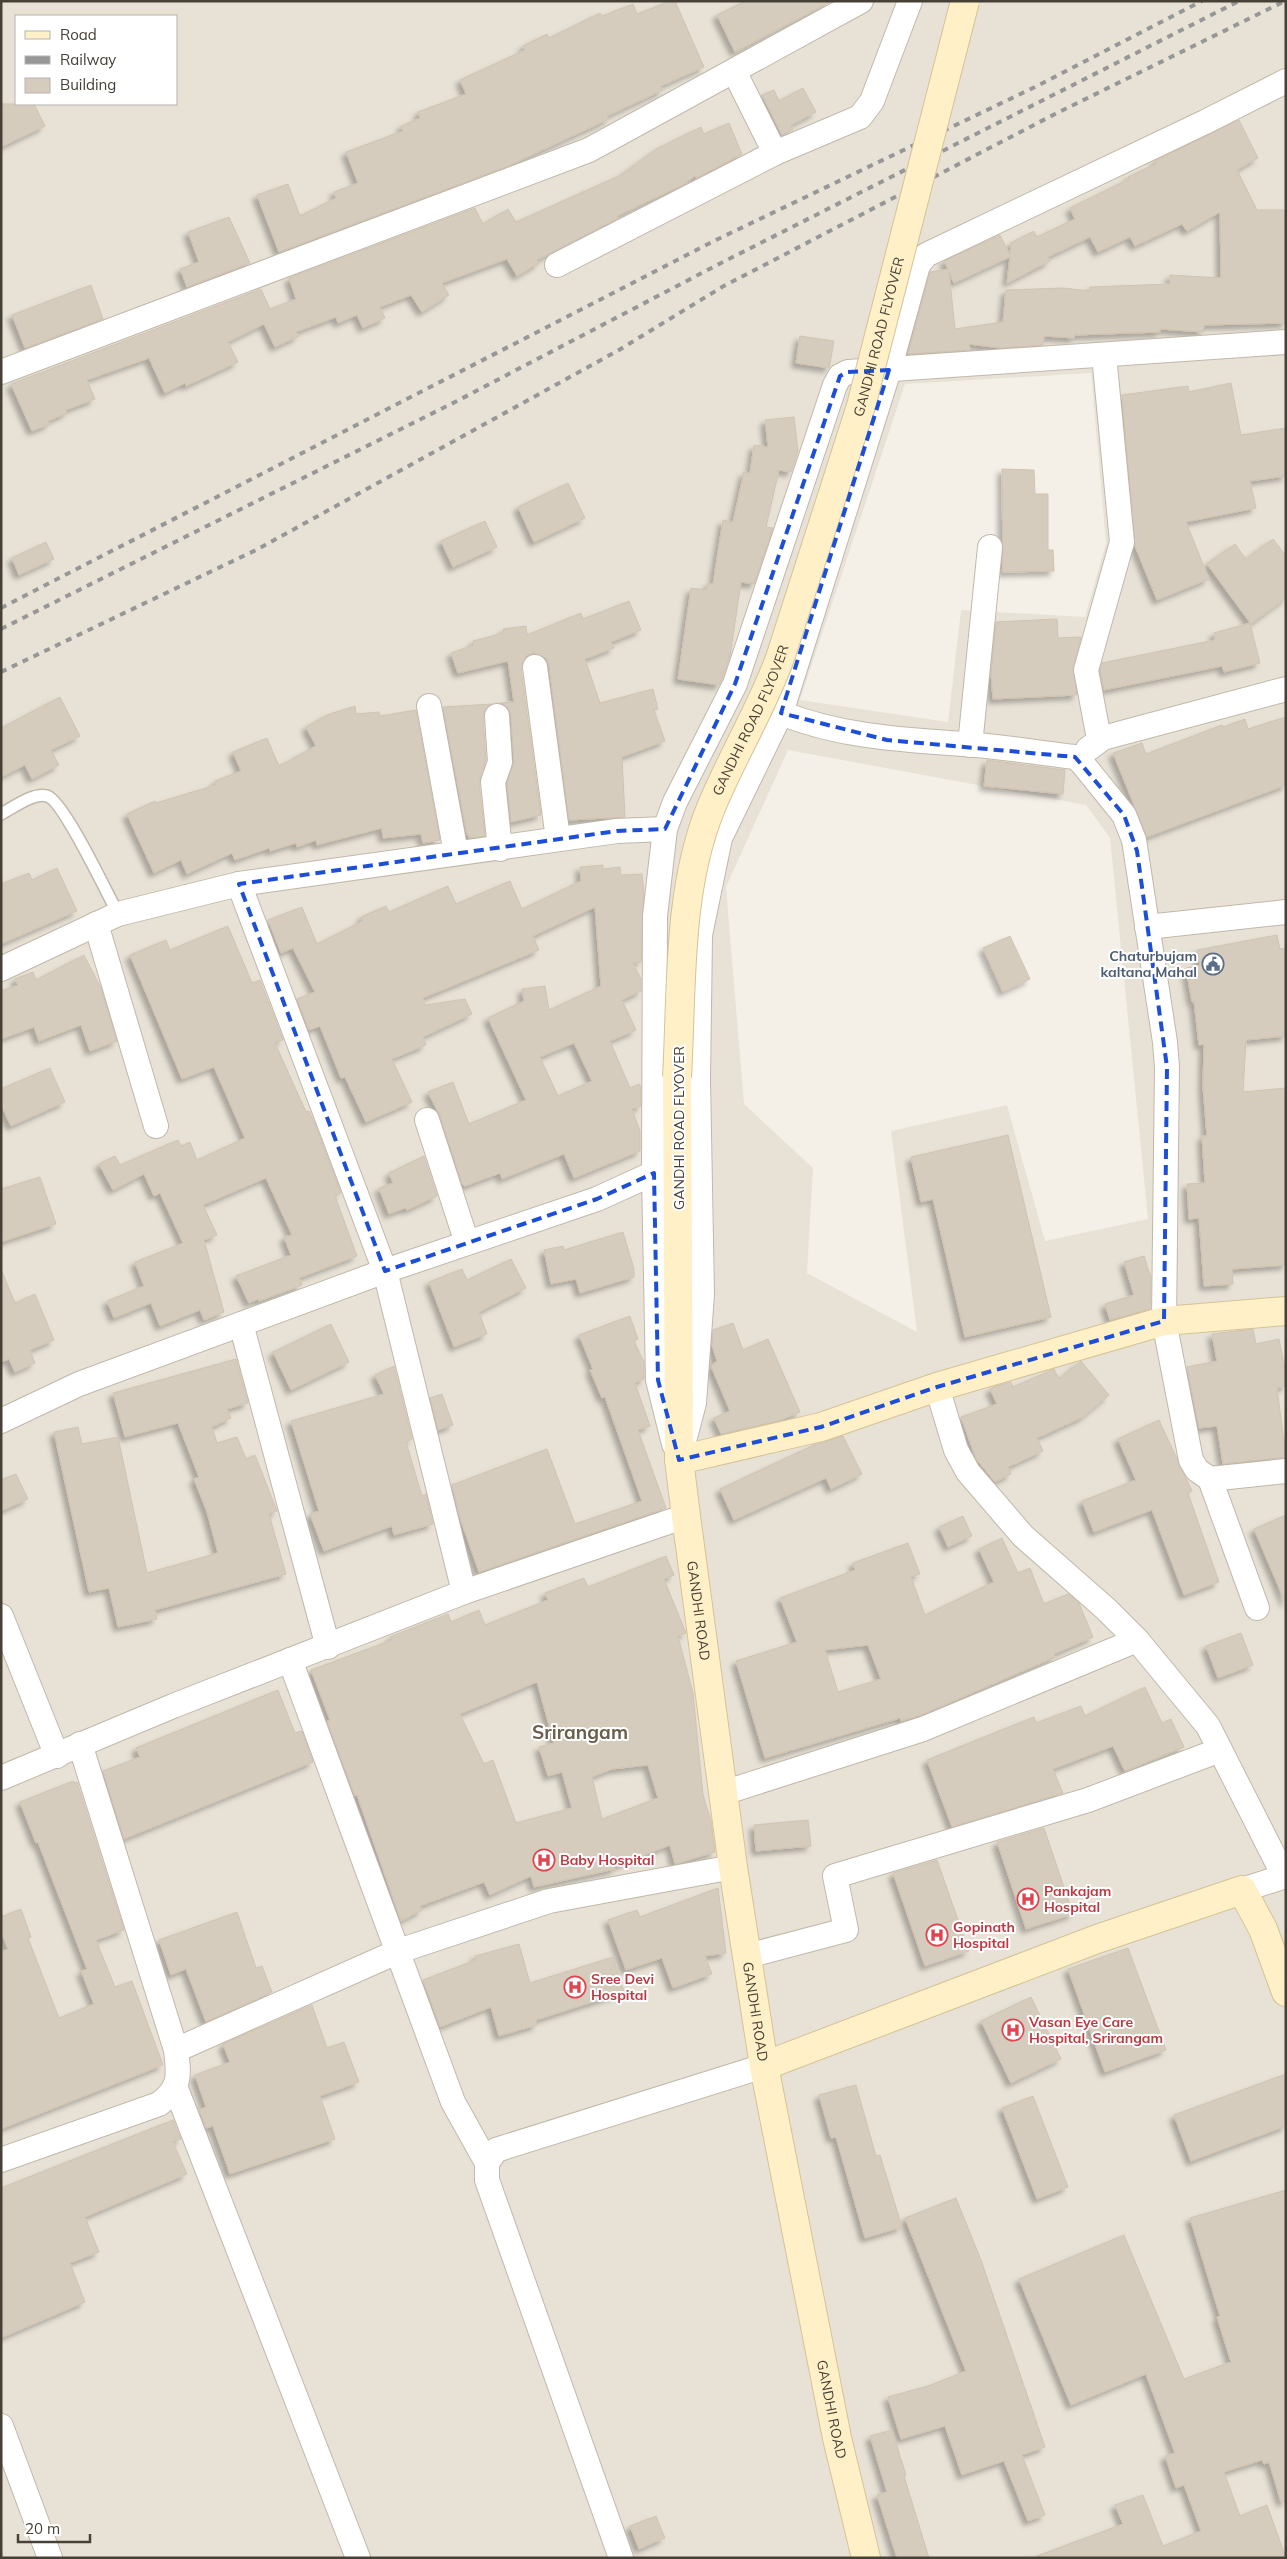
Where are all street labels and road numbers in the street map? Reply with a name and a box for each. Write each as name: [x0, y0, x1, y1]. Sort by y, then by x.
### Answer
street label: GANDHI ROAD FLYOVER: [849, 255, 908, 419]
street label: GANDHI ROAD FLYOVER: [708, 642, 793, 798]
street label: GANDHI ROAD FLYOVER: [670, 1046, 688, 1210]
street label: GANDHI ROAD: [683, 1560, 714, 1662]
street label: GANDHI ROAD: [739, 1961, 772, 2063]
street label: GANDHI ROAD: [813, 2358, 851, 2461]

